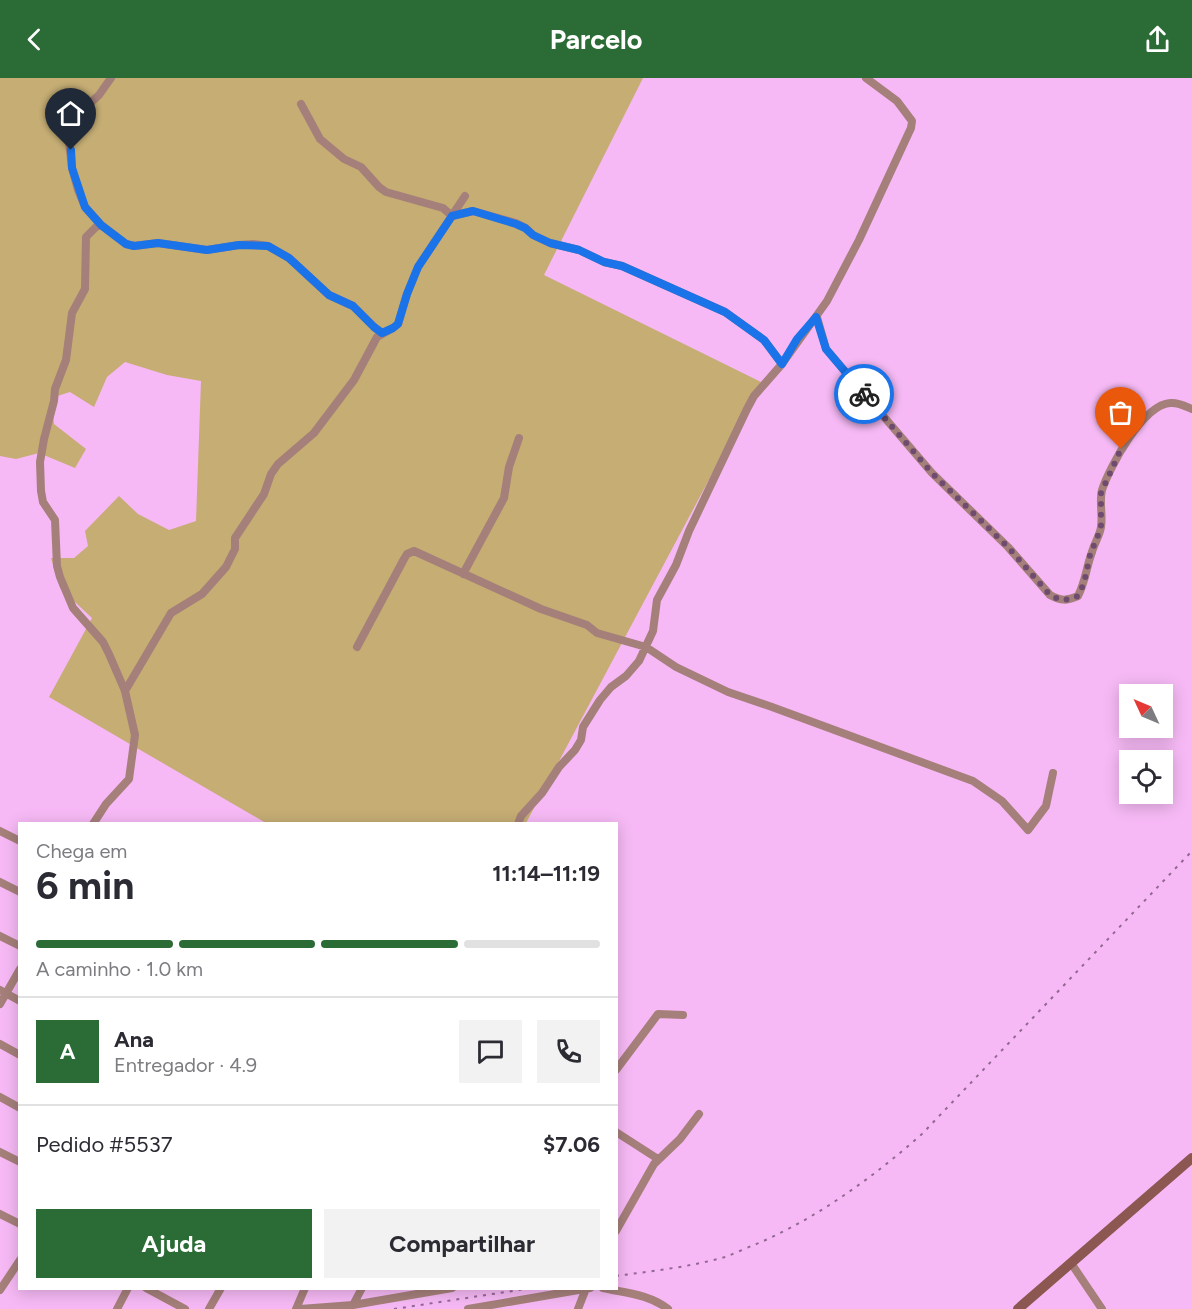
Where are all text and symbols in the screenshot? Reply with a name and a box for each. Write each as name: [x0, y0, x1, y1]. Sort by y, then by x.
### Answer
icon: back: [18, 23, 51, 56]
text: Parcelo: [550, 23, 642, 56]
icon: share: [1141, 23, 1174, 56]
pin: [45, 88, 96, 150]
icon: home: [54, 97, 87, 130]
courier: [834, 364, 894, 424]
icon: bike: [848, 378, 881, 411]
pin: [1095, 387, 1146, 449]
icon: bag: [1104, 396, 1137, 429]
north arrow: [1119, 684, 1173, 738]
map controls: [1119, 684, 1173, 804]
button: locate: [1119, 750, 1173, 804]
text: Chega em: [36, 839, 127, 863]
text: 11:14–11:19: [492, 860, 600, 887]
text: 6 min: [36, 862, 134, 909]
text: A caminho · 1.0 km: [36, 957, 203, 981]
button: chat: [459, 1020, 522, 1083]
button: phone: [537, 1020, 600, 1083]
text: Ana: [114, 1026, 154, 1053]
text: A: [60, 1038, 75, 1065]
text: Entregador · 4.9: [114, 1053, 257, 1077]
text: Pedido #5537: [36, 1131, 173, 1158]
text: $7.06: [543, 1131, 600, 1158]
button: Ajuda: [36, 1209, 312, 1278]
button: Compartilhar: [324, 1209, 600, 1278]

